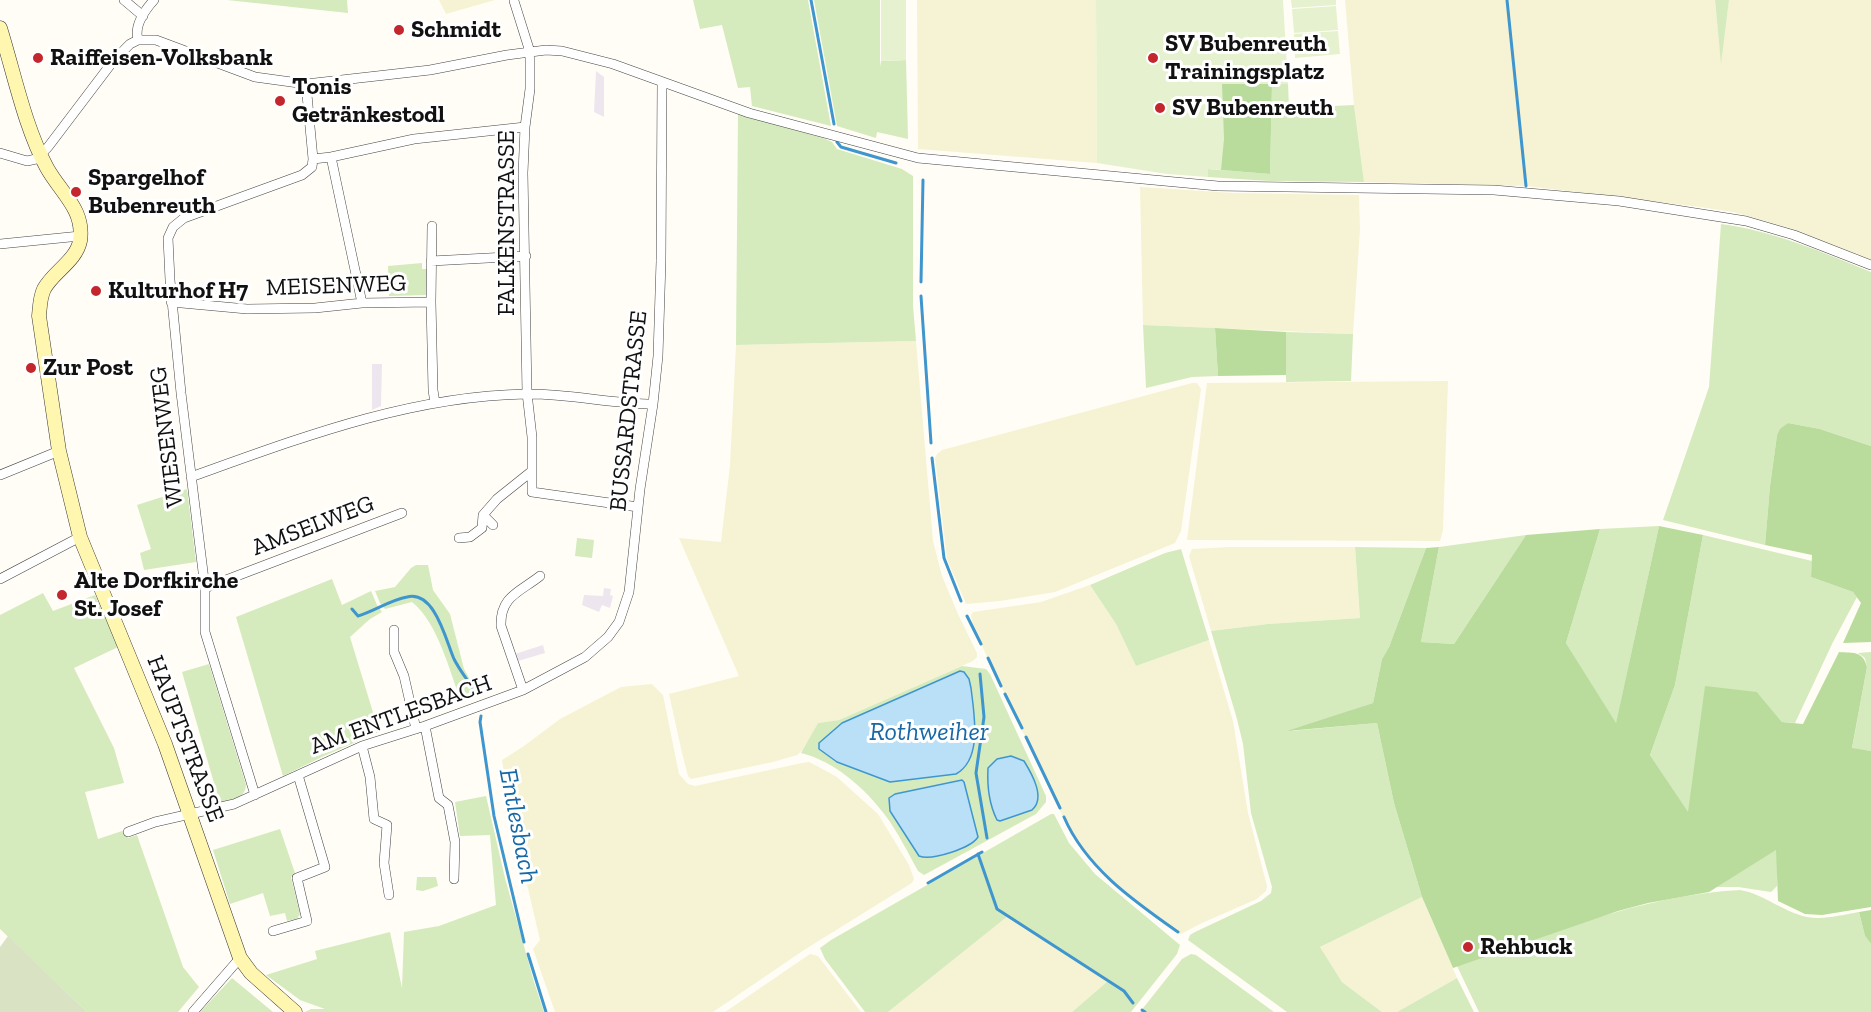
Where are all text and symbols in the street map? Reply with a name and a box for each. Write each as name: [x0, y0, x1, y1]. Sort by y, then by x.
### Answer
place label: Schmidt: [411, 16, 501, 44]
marker: Schmidt: [392, 23, 406, 37]
place label: SV Bubenreuth Trainingsplatz: [1165, 30, 1327, 86]
place label: Raiffeisen-Volksbank: [50, 44, 273, 72]
marker: Raiffeisen-Volksbank: [31, 51, 45, 65]
marker: SV Bubenreuth Trainingsplatz: [1146, 51, 1160, 65]
place label: Tonis Getränkestodl: [292, 73, 445, 129]
marker: Tonis Getränkestodl: [273, 94, 287, 108]
place label: SV Bubenreuth: [1172, 94, 1334, 122]
marker: SV Bubenreuth: [1153, 101, 1167, 115]
street label: FALKENSTRASSE: [493, 130, 521, 316]
place label: Spargelhof Bubenreuth: [88, 164, 216, 220]
marker: Spargelhof Bubenreuth: [69, 185, 83, 199]
street label: MEISENWEG: [265, 269, 407, 303]
place label: Kulturhof H7: [108, 277, 248, 305]
marker: Kulturhof H7: [89, 284, 103, 298]
street label: BUSSARDSTRASSE: [604, 309, 654, 513]
place label: Zur Post: [43, 354, 133, 382]
marker: Zur Post: [24, 361, 38, 375]
street label: WIESENWEG: [144, 365, 190, 509]
street label: AMSELWEG: [248, 490, 378, 562]
place label: Alte Dorfkirche St. Josef: [74, 567, 238, 623]
marker: Alte Dorfkirche St. Josef: [55, 588, 69, 602]
street label: HAUPTSTRASSE: [140, 652, 230, 826]
street label: AM ENTLESBACH: [306, 669, 496, 761]
water label: Rothweiher: [869, 717, 989, 749]
water label: Entlesbach: [492, 766, 544, 886]
place label: Rehbuck: [1480, 933, 1573, 961]
marker: Rehbuck: [1461, 940, 1475, 954]

